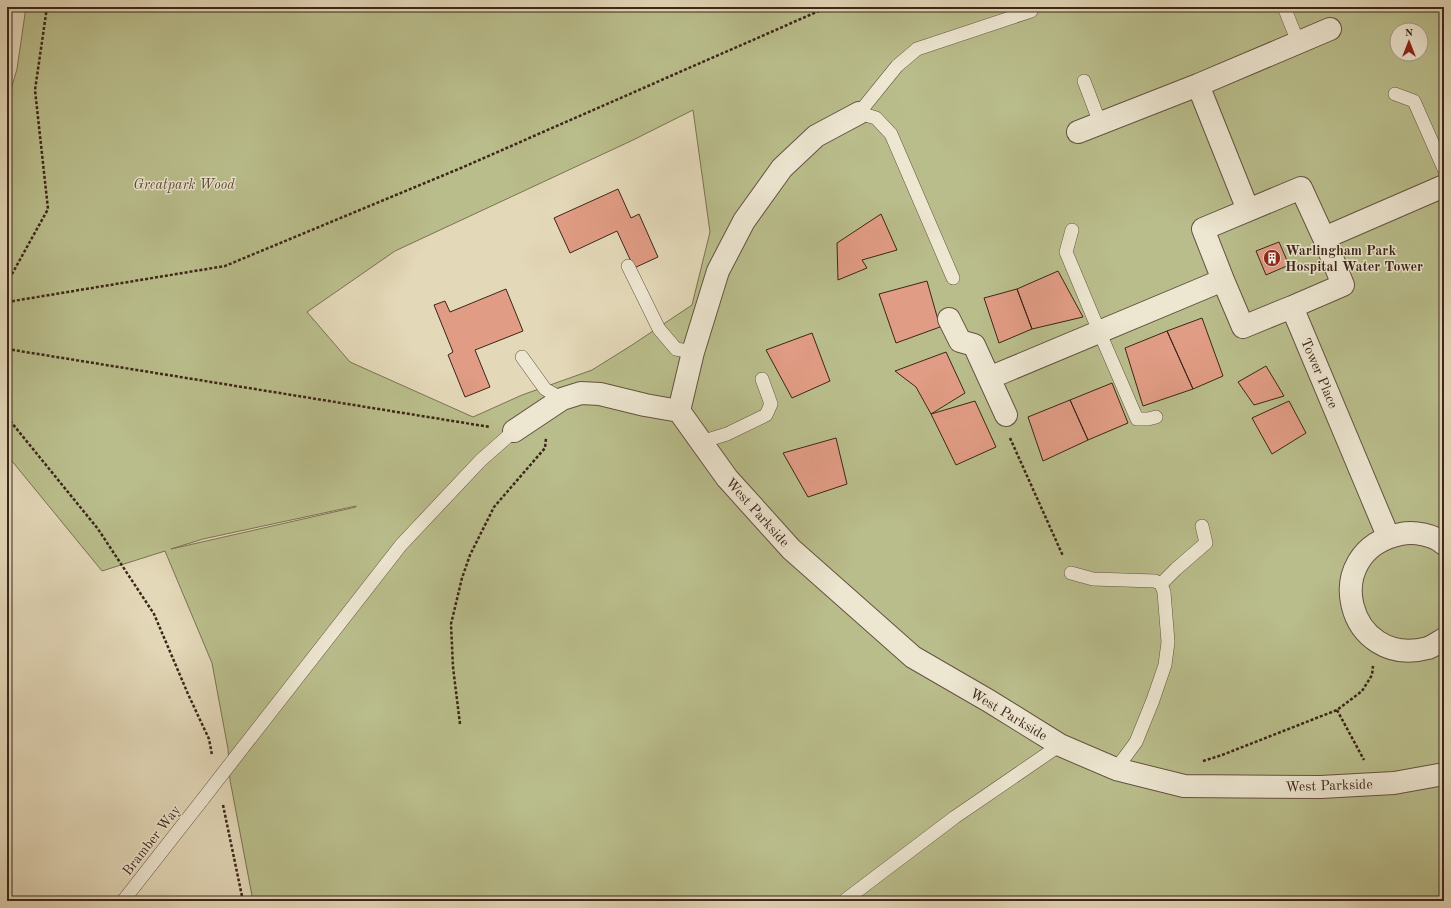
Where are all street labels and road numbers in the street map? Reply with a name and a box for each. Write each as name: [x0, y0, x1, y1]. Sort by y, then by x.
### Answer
street label: Tower Place: [1298, 336, 1340, 411]
street label: West Parkside: [723, 476, 792, 550]
street label: West Parkside: [967, 686, 1050, 743]
street label: West Parkside: [1285, 777, 1373, 795]
street label: Bramber Way: [120, 803, 184, 878]

